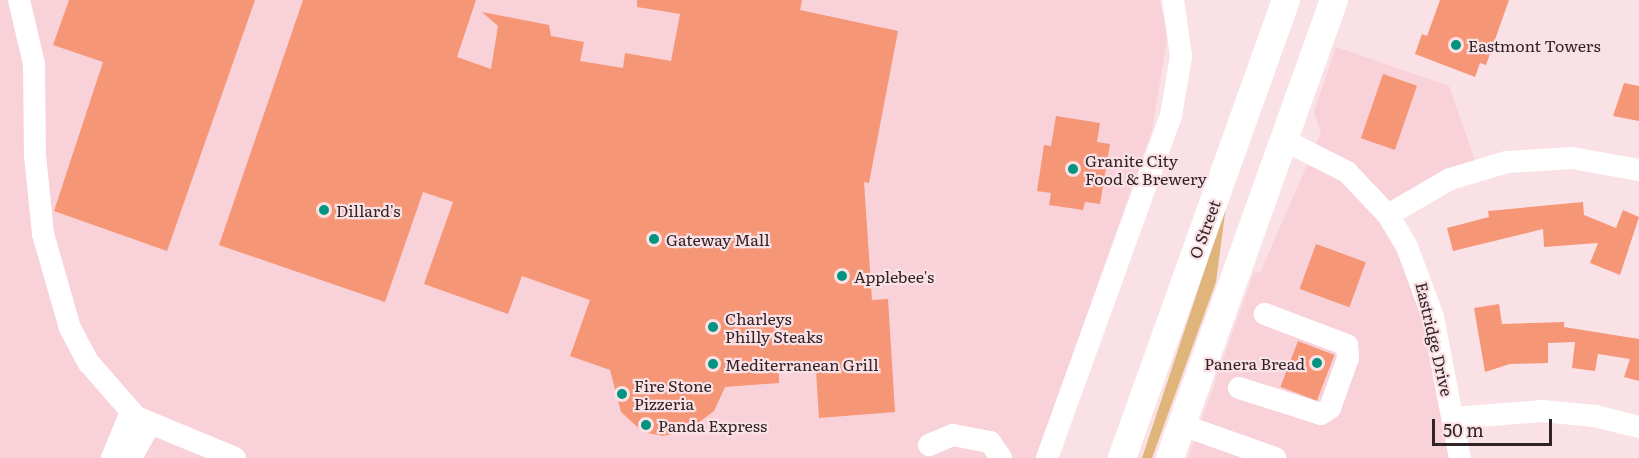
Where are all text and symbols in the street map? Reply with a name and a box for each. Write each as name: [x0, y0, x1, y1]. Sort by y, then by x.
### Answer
place label: Eastmont Towers: [1468, 35, 1601, 55]
marker: Eastmont Towers: [1449, 38, 1463, 52]
place label: Granite City Food & Brewery: [1085, 150, 1207, 188]
marker: Granite City Food & Brewery: [1066, 162, 1080, 176]
street label: O Street: [1185, 197, 1223, 261]
place label: Dillard's: [336, 200, 400, 220]
marker: Dillard's: [317, 203, 331, 217]
place label: Gateway Mall: [666, 229, 770, 249]
marker: Gateway Mall: [647, 232, 661, 246]
place label: Applebee's: [854, 266, 934, 286]
marker: Applebee's: [835, 269, 849, 283]
street label: Eastridge Drive: [1413, 280, 1457, 398]
place label: Charleys Philly Steaks: [725, 308, 823, 346]
marker: Charleys Philly Steaks: [706, 320, 720, 334]
place label: Panera Bread: [1204, 353, 1305, 373]
place label: Mediterranean Grill: [725, 354, 879, 374]
marker: Panera Bread: [1310, 356, 1324, 370]
marker: Mediterranean Grill: [706, 357, 720, 371]
place label: Fire Stone Pizzeria: [634, 375, 712, 413]
marker: Fire Stone Pizzeria: [615, 387, 629, 401]
scale bar: [1435, 407, 1555, 445]
place label: Panda Express: [658, 415, 767, 435]
text: 50 m: [1443, 416, 1484, 443]
marker: Panda Express: [639, 418, 653, 432]

